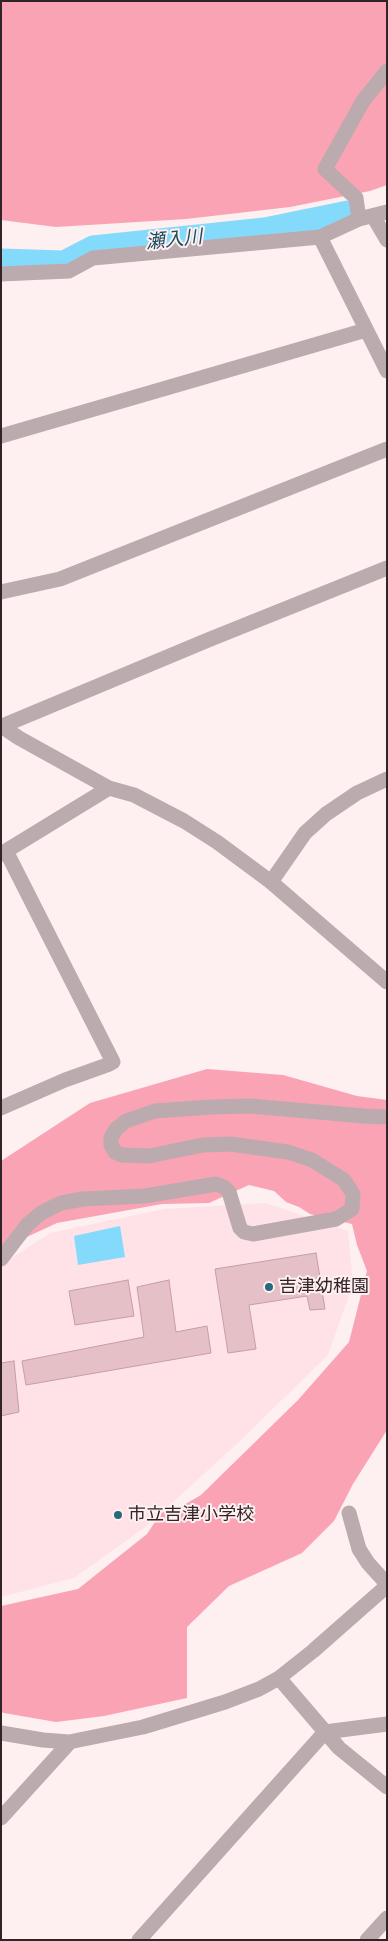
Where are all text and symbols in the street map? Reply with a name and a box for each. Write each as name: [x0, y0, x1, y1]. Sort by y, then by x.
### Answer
water label: 瀬入川: [144, 226, 204, 254]
place label: 吉津幼稚園: [279, 1276, 369, 1298]
marker: 吉津幼稚園: [263, 1281, 275, 1293]
place label: 市立吉津小学校: [128, 1504, 254, 1526]
marker: 市立吉津小学校: [112, 1509, 124, 1521]

